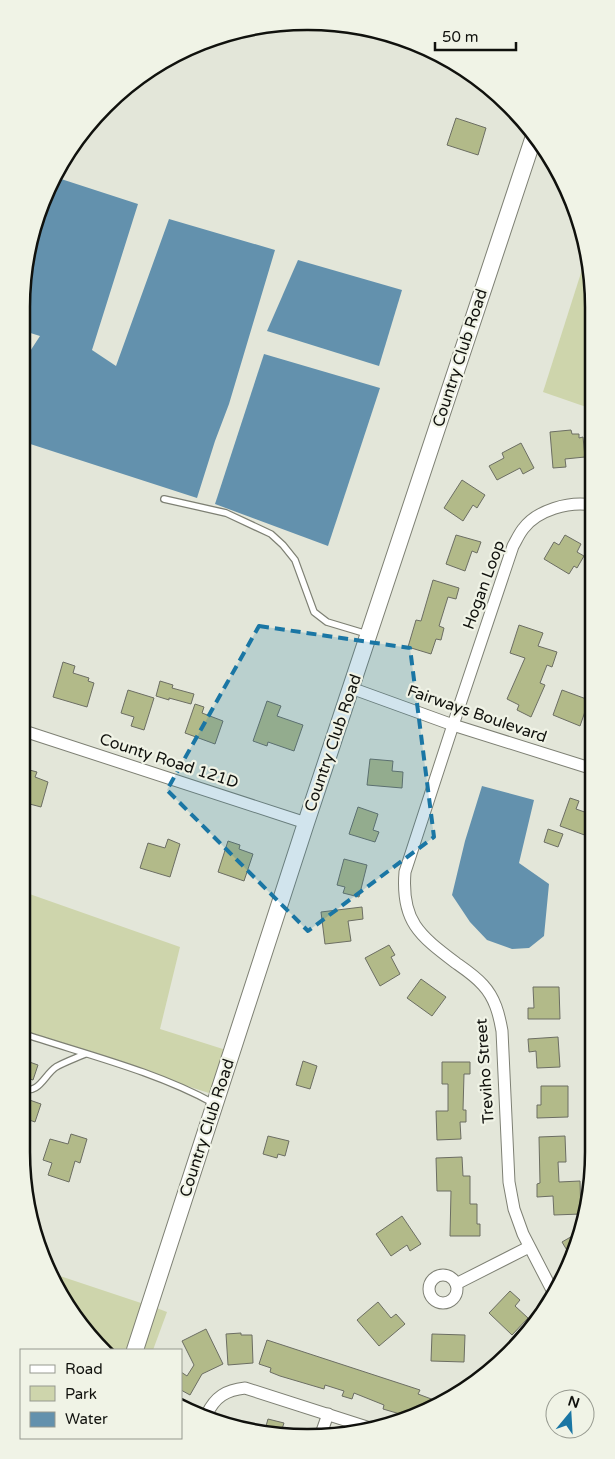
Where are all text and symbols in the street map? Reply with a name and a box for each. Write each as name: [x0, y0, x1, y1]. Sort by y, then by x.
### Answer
scale bar: [435, 20, 516, 52]
text: 50 m: [442, 28, 479, 46]
street label: Country Club Road: [428, 286, 492, 430]
street label: Hogan Loop: [459, 538, 509, 632]
street label: Country Club Road: [300, 672, 366, 814]
street label: Fairways Boulevard: [405, 681, 549, 747]
street label: County Road 121D: [97, 729, 241, 793]
street label: Treviho Street: [471, 1018, 499, 1124]
street label: Country Club Road: [175, 1056, 239, 1200]
legend: [20, 1349, 182, 1439]
text: Road: [65, 1360, 103, 1378]
text: Park: [65, 1385, 97, 1403]
north arrow: [545, 1389, 595, 1439]
text: N: [566, 1392, 582, 1412]
text: Water: [65, 1410, 108, 1428]

